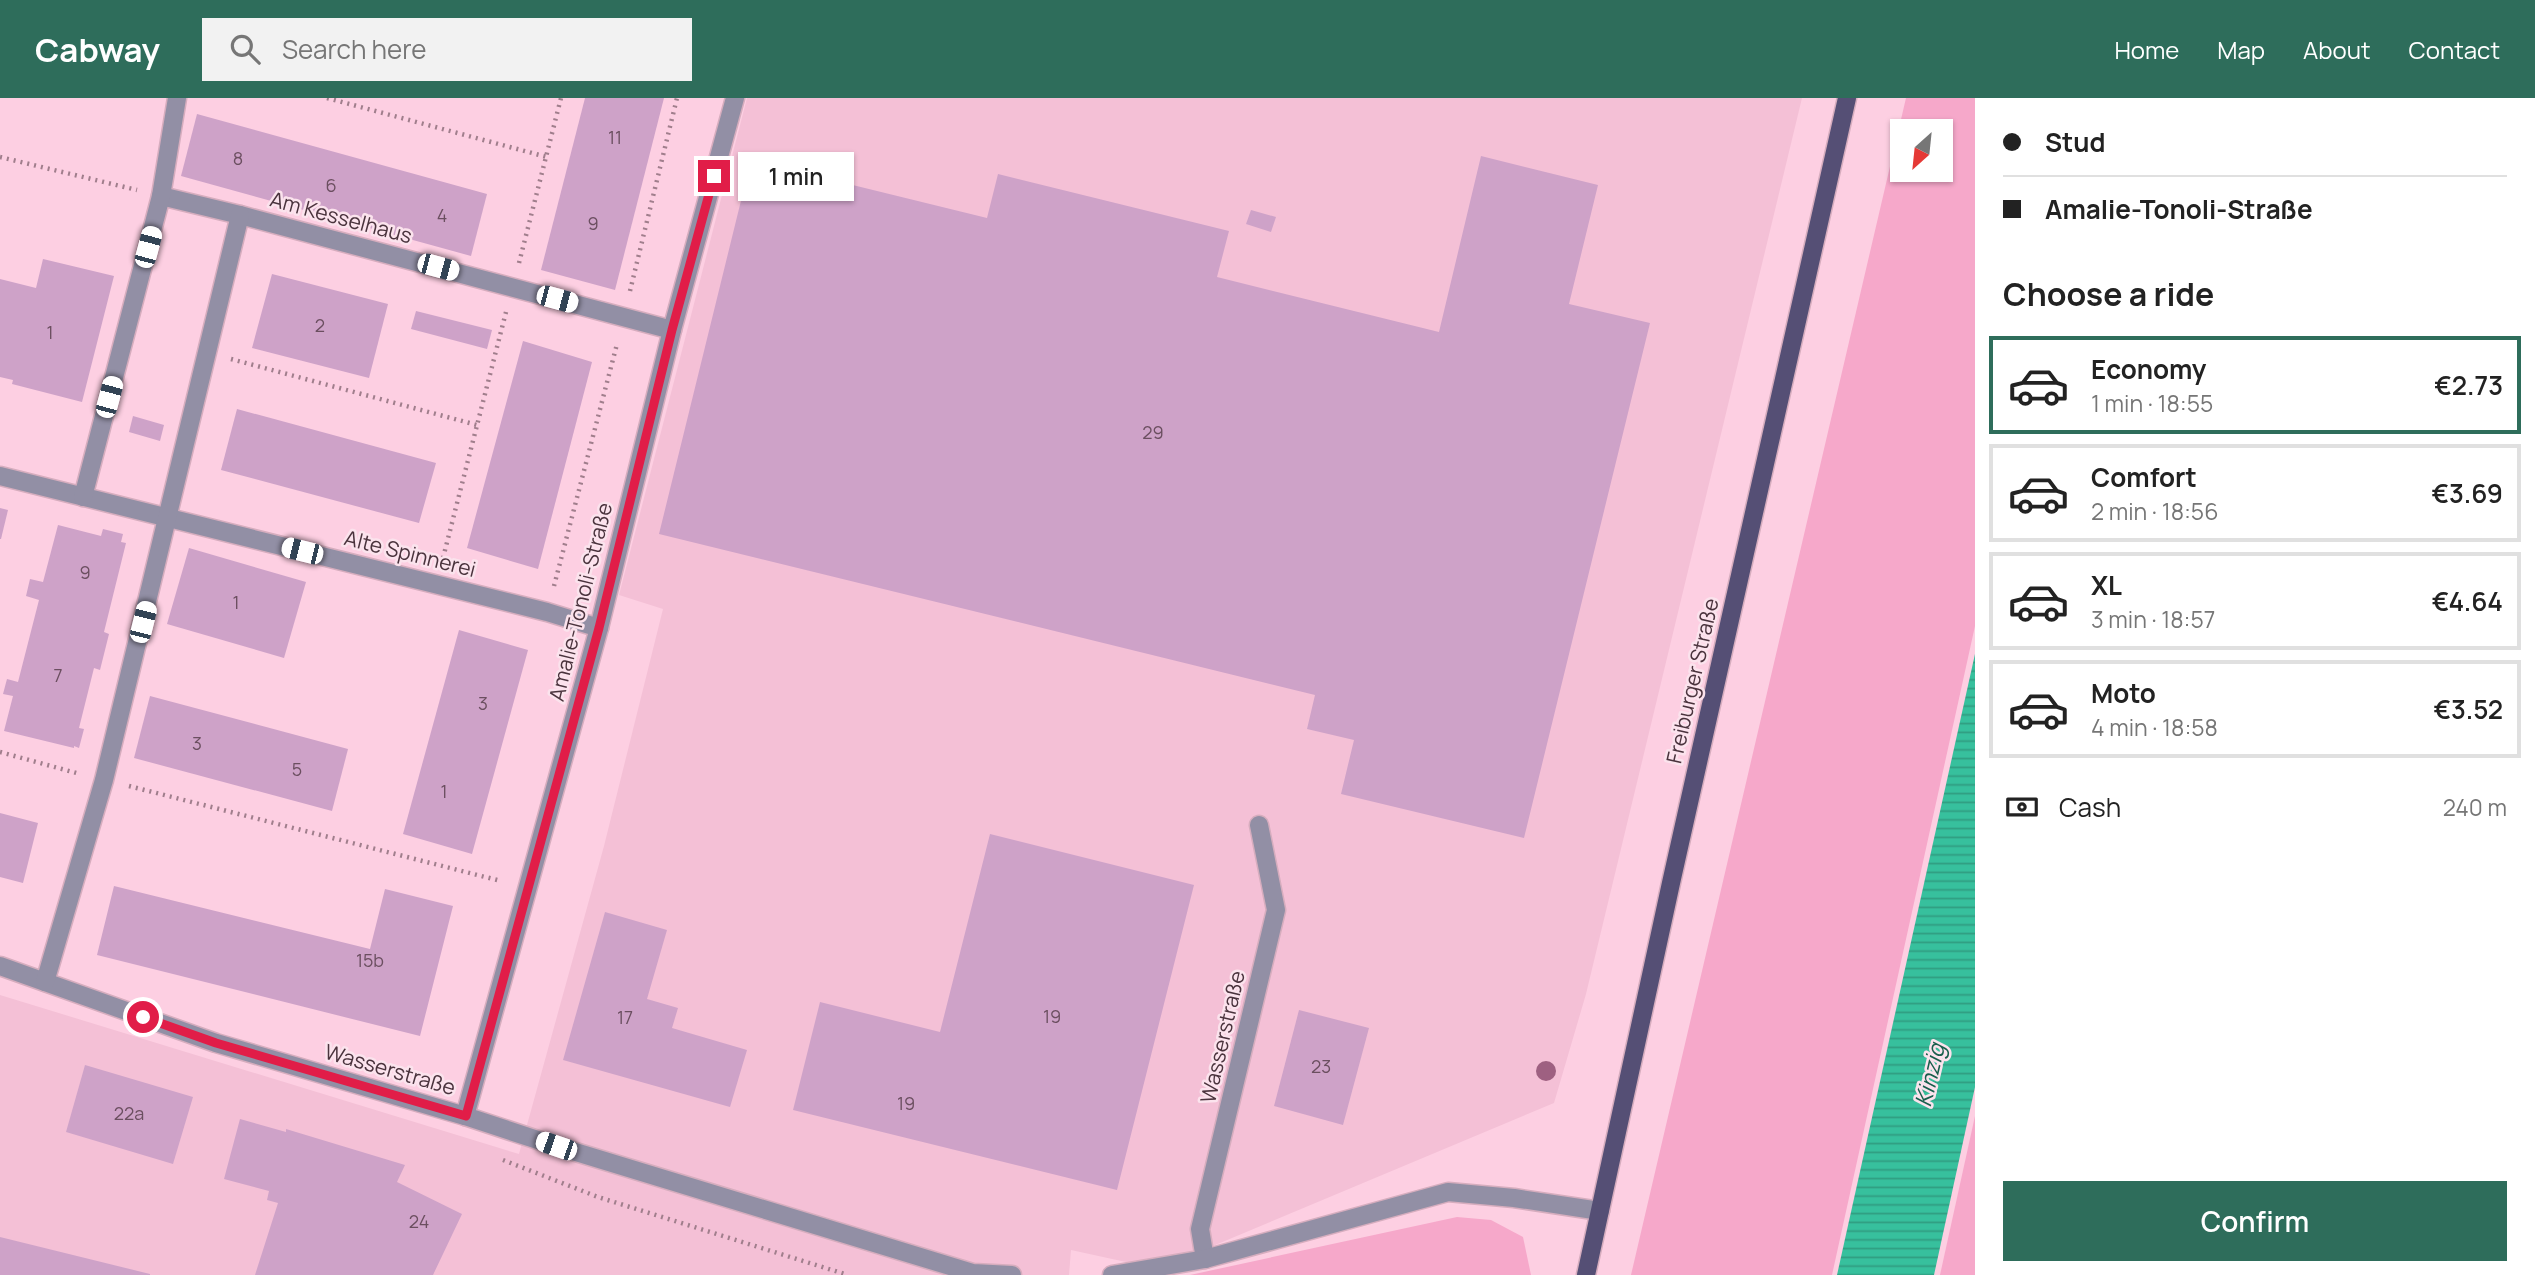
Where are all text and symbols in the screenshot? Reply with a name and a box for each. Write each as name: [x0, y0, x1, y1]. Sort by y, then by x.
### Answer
search box: [202, 18, 692, 81]
text: Cabway: [35, 27, 160, 72]
icon: search: [226, 30, 264, 68]
text: Search here: [282, 31, 427, 67]
text: Home: [2114, 33, 2179, 66]
text: Map: [2217, 33, 2265, 66]
text: About: [2303, 33, 2371, 66]
text: Contact: [2409, 33, 2500, 66]
north arrow: [1890, 119, 1953, 182]
map controls: [1890, 119, 1953, 182]
text: Stud: [2045, 124, 2106, 160]
house number: 11: [608, 125, 622, 149]
house number: 8: [233, 146, 243, 170]
callout: 1 min: [738, 152, 854, 200]
route end: [698, 160, 730, 192]
text: 1 min: [769, 160, 823, 192]
house number: 6: [325, 173, 337, 197]
street label: Am Kesselhaus: [267, 185, 415, 249]
text: Amalie-Tonoli-Straße: [2045, 191, 2313, 227]
house number: 4: [437, 203, 447, 227]
house number: 9: [587, 211, 599, 235]
car: [133, 224, 164, 270]
car: [415, 251, 462, 283]
text: Choose a ride: [2003, 272, 2214, 316]
car: [534, 283, 581, 315]
house number: 2: [315, 313, 325, 337]
house number: 1: [46, 320, 54, 344]
text: Economy: [2091, 351, 2206, 387]
icon: car: [2007, 354, 2070, 417]
text: €2.73: [2434, 367, 2503, 403]
car: [94, 374, 125, 420]
text: 1 min · 18:55: [2091, 387, 2213, 419]
house number: 29: [1142, 420, 1164, 444]
text: Comfort: [2091, 459, 2197, 495]
icon: car: [2007, 462, 2070, 525]
text: €3.69: [2431, 475, 2503, 511]
text: 2 min · 18:56: [2091, 495, 2218, 527]
street label: Amalie-Tonoli-Straße: [542, 500, 618, 704]
street label: Alte Spinnerei: [342, 523, 479, 583]
car: [280, 536, 325, 566]
house number: 9: [79, 560, 91, 584]
text: XL: [2091, 567, 2122, 603]
icon: car: [2007, 570, 2070, 633]
text: €4.64: [2432, 583, 2503, 619]
house number: 1: [232, 590, 240, 614]
street label: Freiburger Straße: [1659, 595, 1725, 766]
car: [128, 599, 159, 645]
text: 3 min · 18:57: [2091, 603, 2215, 635]
house number: 7: [53, 663, 63, 687]
text: Moto: [2091, 675, 2156, 711]
icon: car: [2007, 678, 2070, 741]
house number: 3: [478, 691, 488, 715]
text: €3.52: [2433, 691, 2503, 727]
text: 4 min · 18:58: [2091, 711, 2218, 743]
house number: 3: [192, 731, 202, 755]
house number: 5: [292, 757, 302, 781]
house number: 1: [440, 779, 448, 803]
icon: cash: [2003, 788, 2041, 826]
text: Cash: [2059, 789, 2121, 825]
text: 240 m: [2443, 791, 2507, 823]
house number: 15b: [356, 948, 384, 972]
street label: Wasserstraße: [1193, 968, 1251, 1106]
route start: [127, 1001, 159, 1033]
house number: 19: [1043, 1004, 1061, 1028]
house number: 17: [617, 1005, 633, 1029]
street label: Wasserstraße: [322, 1037, 459, 1101]
water label: Kinzig: [1906, 1038, 1952, 1109]
house number: 23: [1311, 1054, 1331, 1078]
house number: 19: [897, 1091, 915, 1115]
house number: 22a: [114, 1101, 144, 1125]
car: [533, 1129, 580, 1163]
button: Confirm: [2003, 1181, 2507, 1261]
house number: 24: [409, 1209, 429, 1233]

